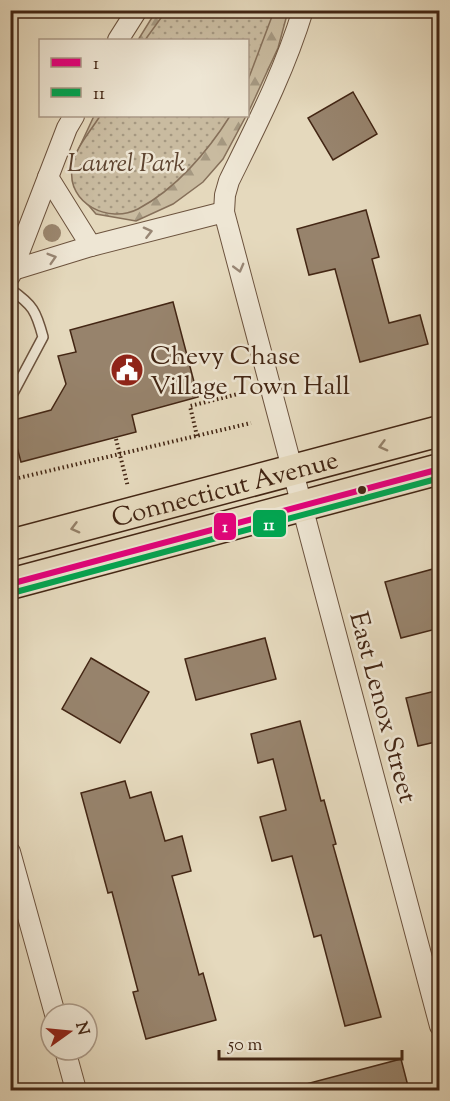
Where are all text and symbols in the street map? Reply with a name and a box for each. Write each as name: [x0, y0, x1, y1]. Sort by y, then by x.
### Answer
legend: [39, 39, 249, 117]
text: 1: [93, 52, 99, 78]
text: 11: [93, 82, 105, 108]
park label: Laurel Park: [67, 146, 186, 183]
one-way arrow: [142, 227, 152, 240]
one-way arrow: [46, 253, 57, 265]
one-way arrow: [232, 263, 245, 273]
place label: Chevy Chase Village Town Hall: [150, 339, 350, 406]
public building icon: Chevy Chase Village Town Hall: [109, 352, 145, 388]
one-way arrow: [378, 438, 388, 451]
street label: Connecticut Avenue: [108, 443, 343, 538]
unlabelled marker: [356, 484, 368, 496]
line badge: 11: [252, 509, 287, 538]
line badge: 1: [213, 512, 237, 541]
text: 11: [264, 515, 275, 538]
text: 1: [222, 517, 228, 540]
one-way arrow: [70, 521, 80, 533]
street label: East Lenox Street: [338, 608, 425, 807]
north arrow: [39, 1002, 99, 1062]
text: N: [68, 1020, 94, 1038]
scale bar: [219, 1023, 402, 1061]
text: 50 m: [227, 1033, 263, 1059]

